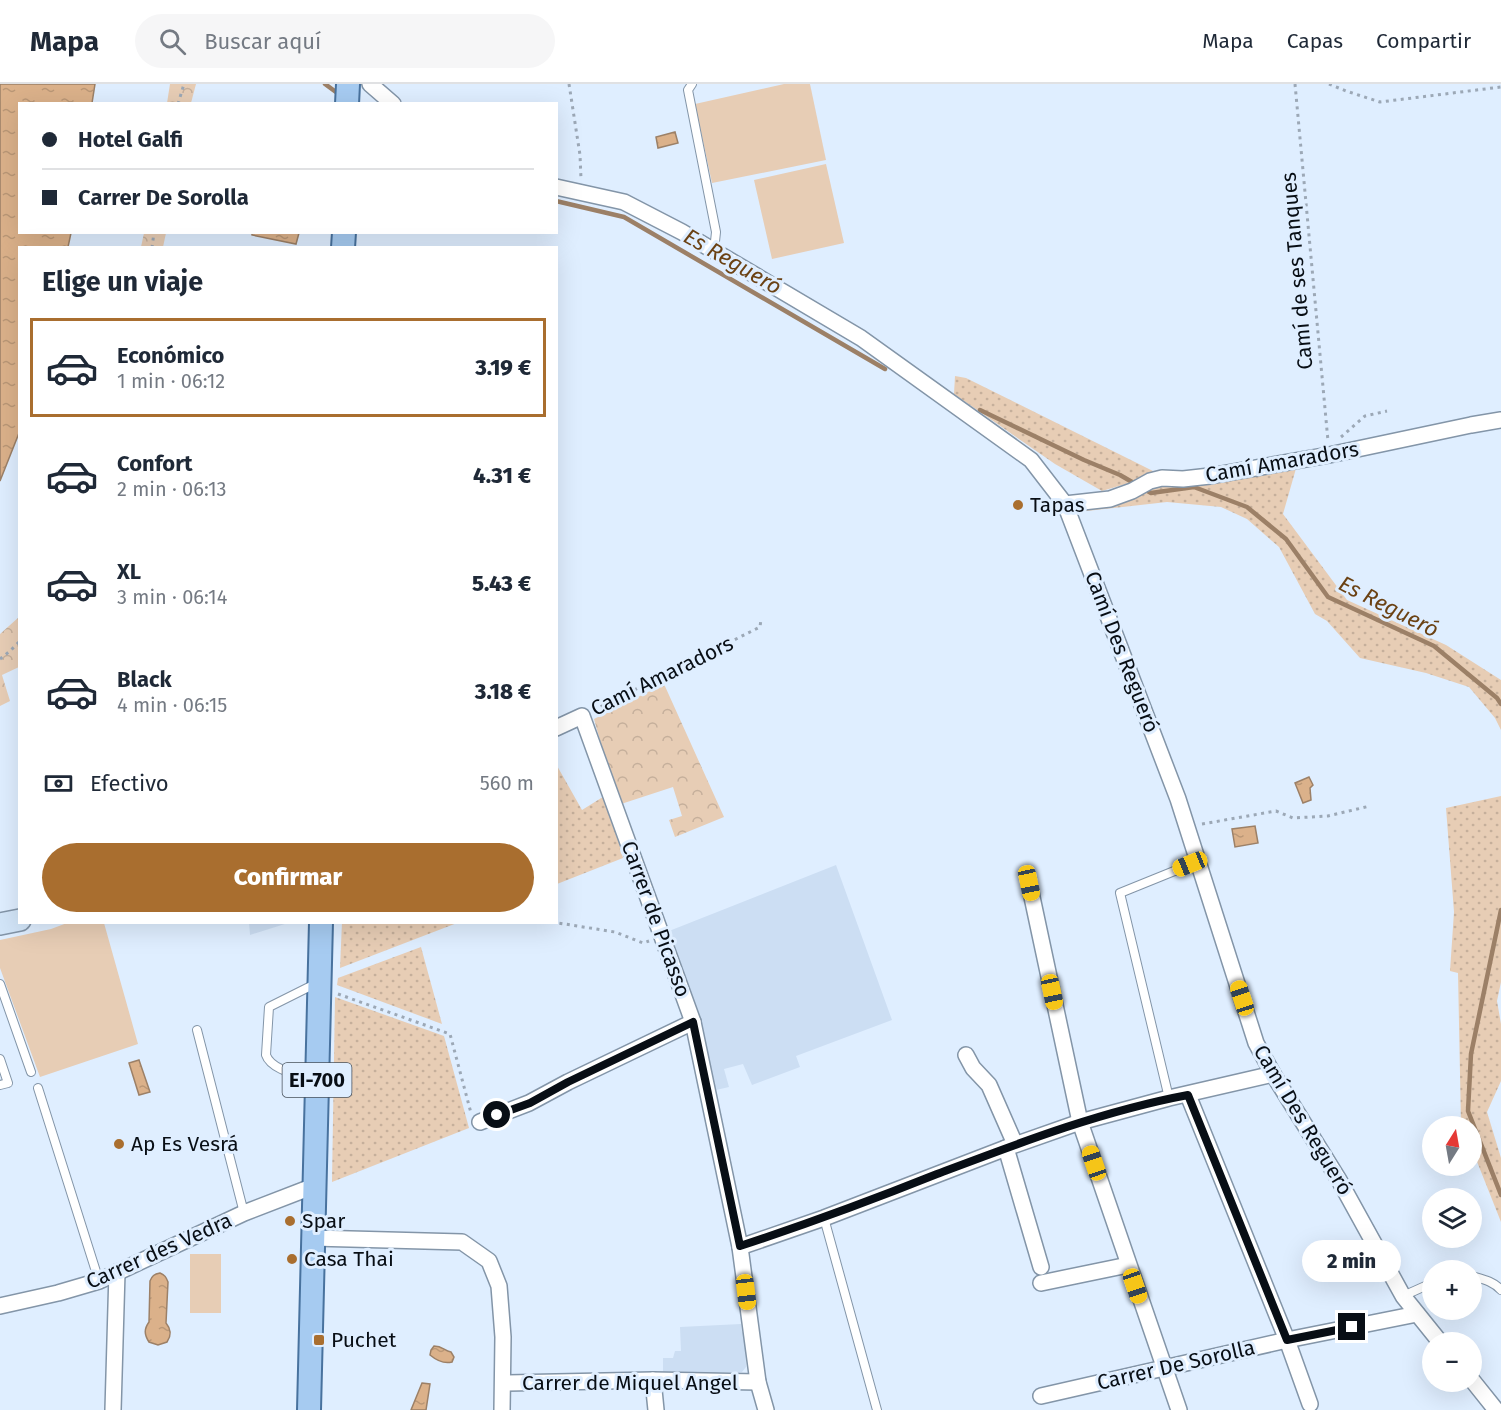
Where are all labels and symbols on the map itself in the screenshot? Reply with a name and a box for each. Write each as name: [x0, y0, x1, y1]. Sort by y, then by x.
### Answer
street label: Camí de ses Tanques: [1275, 171, 1319, 371]
water label: Es Regueró: [679, 223, 787, 300]
street label: Camí Amaradors: [1203, 436, 1361, 488]
place label: Tapas: [1030, 492, 1085, 518]
marker: Tapas: [1011, 498, 1025, 512]
street label: Camí Des Regueró: [1079, 568, 1165, 736]
water label: Es Regueró: [1334, 570, 1443, 643]
street label: Camí Amaradors: [587, 630, 738, 722]
street label: Carrer de Picasso: [616, 837, 696, 1001]
car: [1170, 849, 1210, 879]
car: [1016, 864, 1042, 902]
car: [1039, 973, 1065, 1011]
car: [1228, 978, 1256, 1018]
street label: Camí Des Regueró: [1248, 1040, 1358, 1200]
road number: EI-700: [282, 1063, 352, 1097]
route start: [483, 1101, 510, 1128]
north arrow: [1422, 1116, 1482, 1176]
place label: Ap Es Vesrá: [131, 1131, 239, 1157]
marker: Ap Es Vesrá: [112, 1137, 126, 1151]
car: [1080, 1143, 1108, 1183]
street label: Carrer des Vedra: [82, 1207, 236, 1295]
place label: Spar: [302, 1208, 345, 1234]
marker: Spar: [283, 1214, 297, 1228]
callout: 2 min: [1302, 1240, 1402, 1282]
place label: Casa Thai: [304, 1246, 394, 1272]
marker: Casa Thai: [285, 1252, 299, 1266]
car: [1121, 1266, 1149, 1306]
car: [735, 1273, 757, 1311]
route end: [1338, 1313, 1365, 1340]
place label: Puchet: [331, 1327, 397, 1353]
marker: Puchet: [312, 1333, 326, 1347]
street label: Carrer De Sorolla: [1095, 1334, 1257, 1396]
street label: Carrer de Miquel Angel: [522, 1370, 738, 1396]

